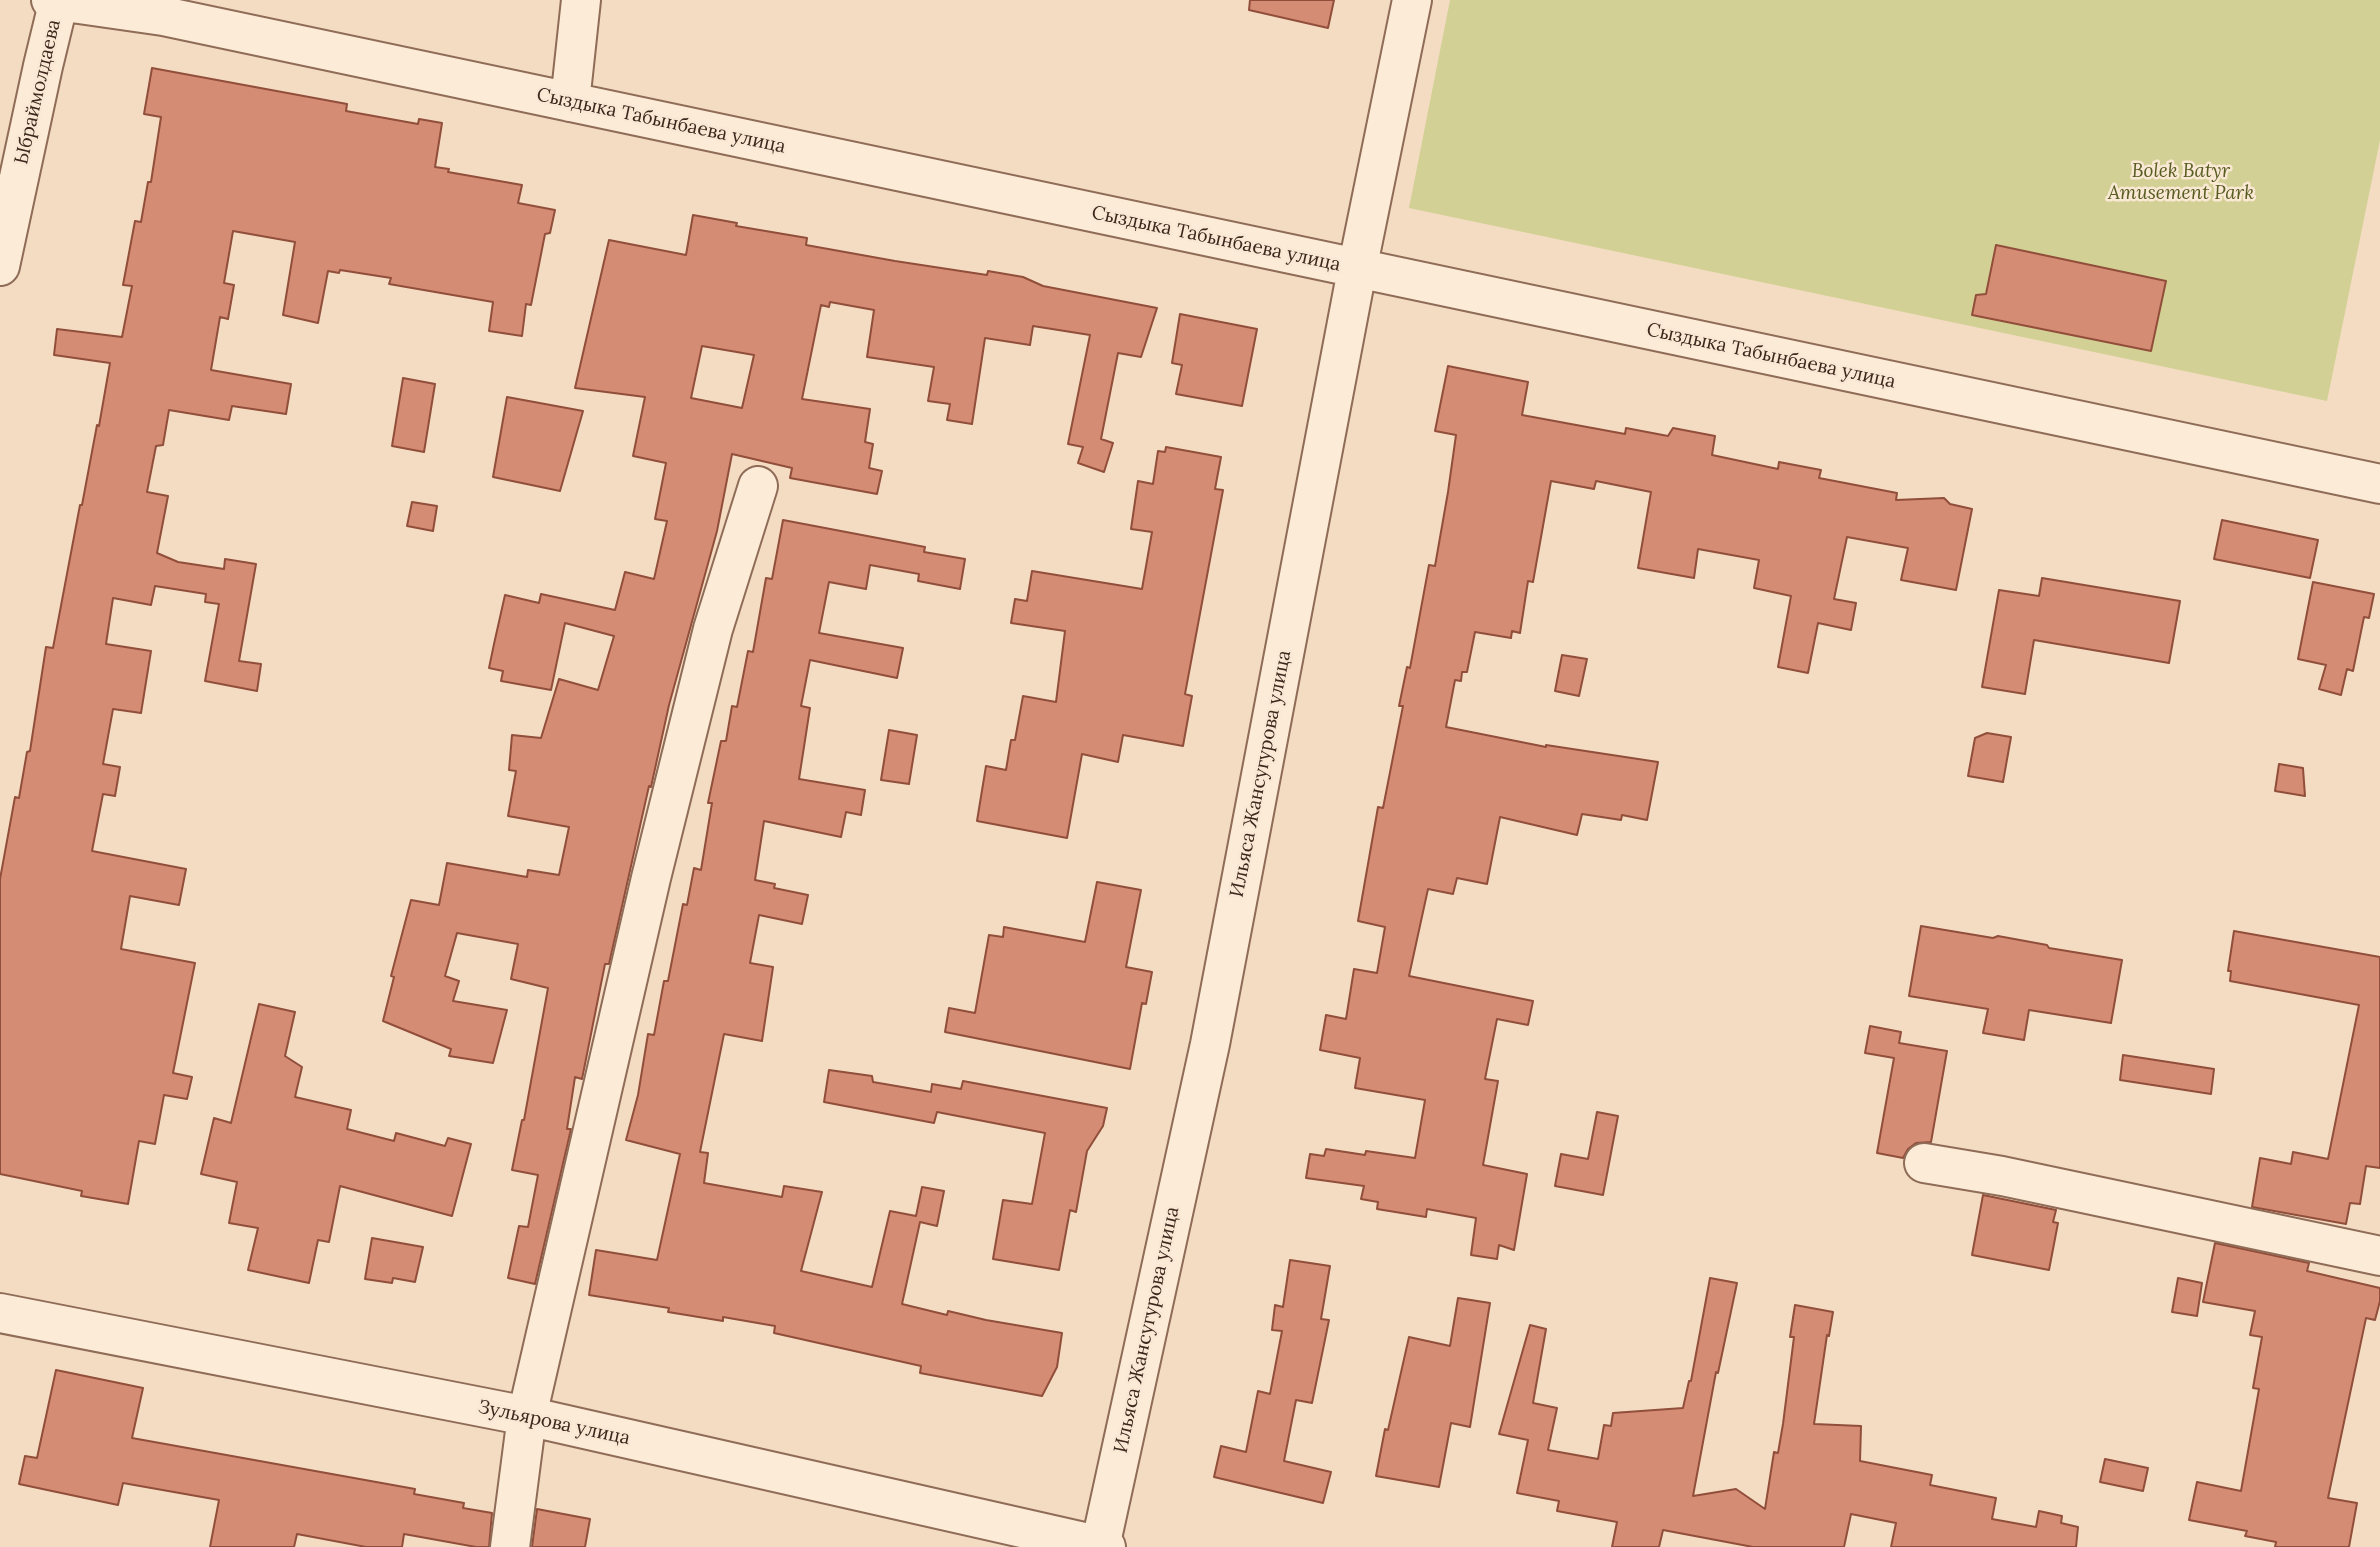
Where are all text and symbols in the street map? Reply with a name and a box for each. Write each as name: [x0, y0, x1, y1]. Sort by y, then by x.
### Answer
street label: Ыбраймолдаева: [10, 17, 66, 167]
street label: Сыздыка Табынбаева улица: [534, 83, 788, 159]
park label: Bolek Batyr Amusement Park: [2108, 161, 2254, 205]
street label: Сыздыка Табынбаева улица: [1089, 201, 1343, 277]
street label: Сыздыка Табынбаева улица: [1644, 318, 1898, 394]
street label: Ильяса Жансугурова улица: [1226, 649, 1296, 899]
street label: Ильяса Жансугурова улица: [1110, 1205, 1184, 1455]
street label: Зульярова улица: [476, 1396, 632, 1450]

